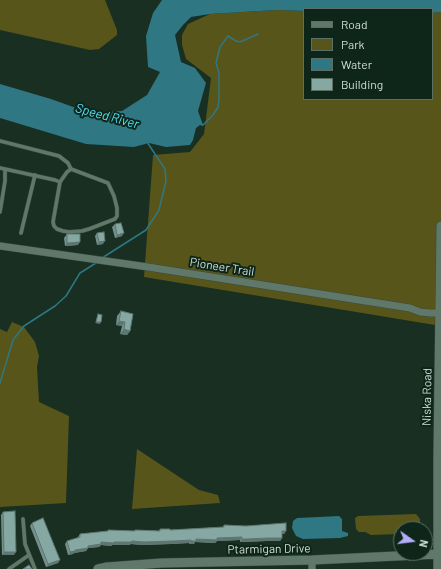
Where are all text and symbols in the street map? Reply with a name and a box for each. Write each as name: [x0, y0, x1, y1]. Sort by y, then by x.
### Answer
legend: [303, 8, 433, 100]
text: Road: [341, 17, 368, 31]
text: Park: [341, 37, 365, 51]
text: Water: [341, 57, 372, 71]
text: Building: [341, 77, 383, 91]
water label: Speed River: [74, 100, 140, 132]
street label: Pioneer Trail: [189, 255, 255, 279]
street label: Niska Road: [419, 368, 435, 426]
north arrow: [393, 521, 433, 561]
text: N: [417, 539, 431, 549]
street label: Ptarmigan Drive: [227, 541, 311, 557]

